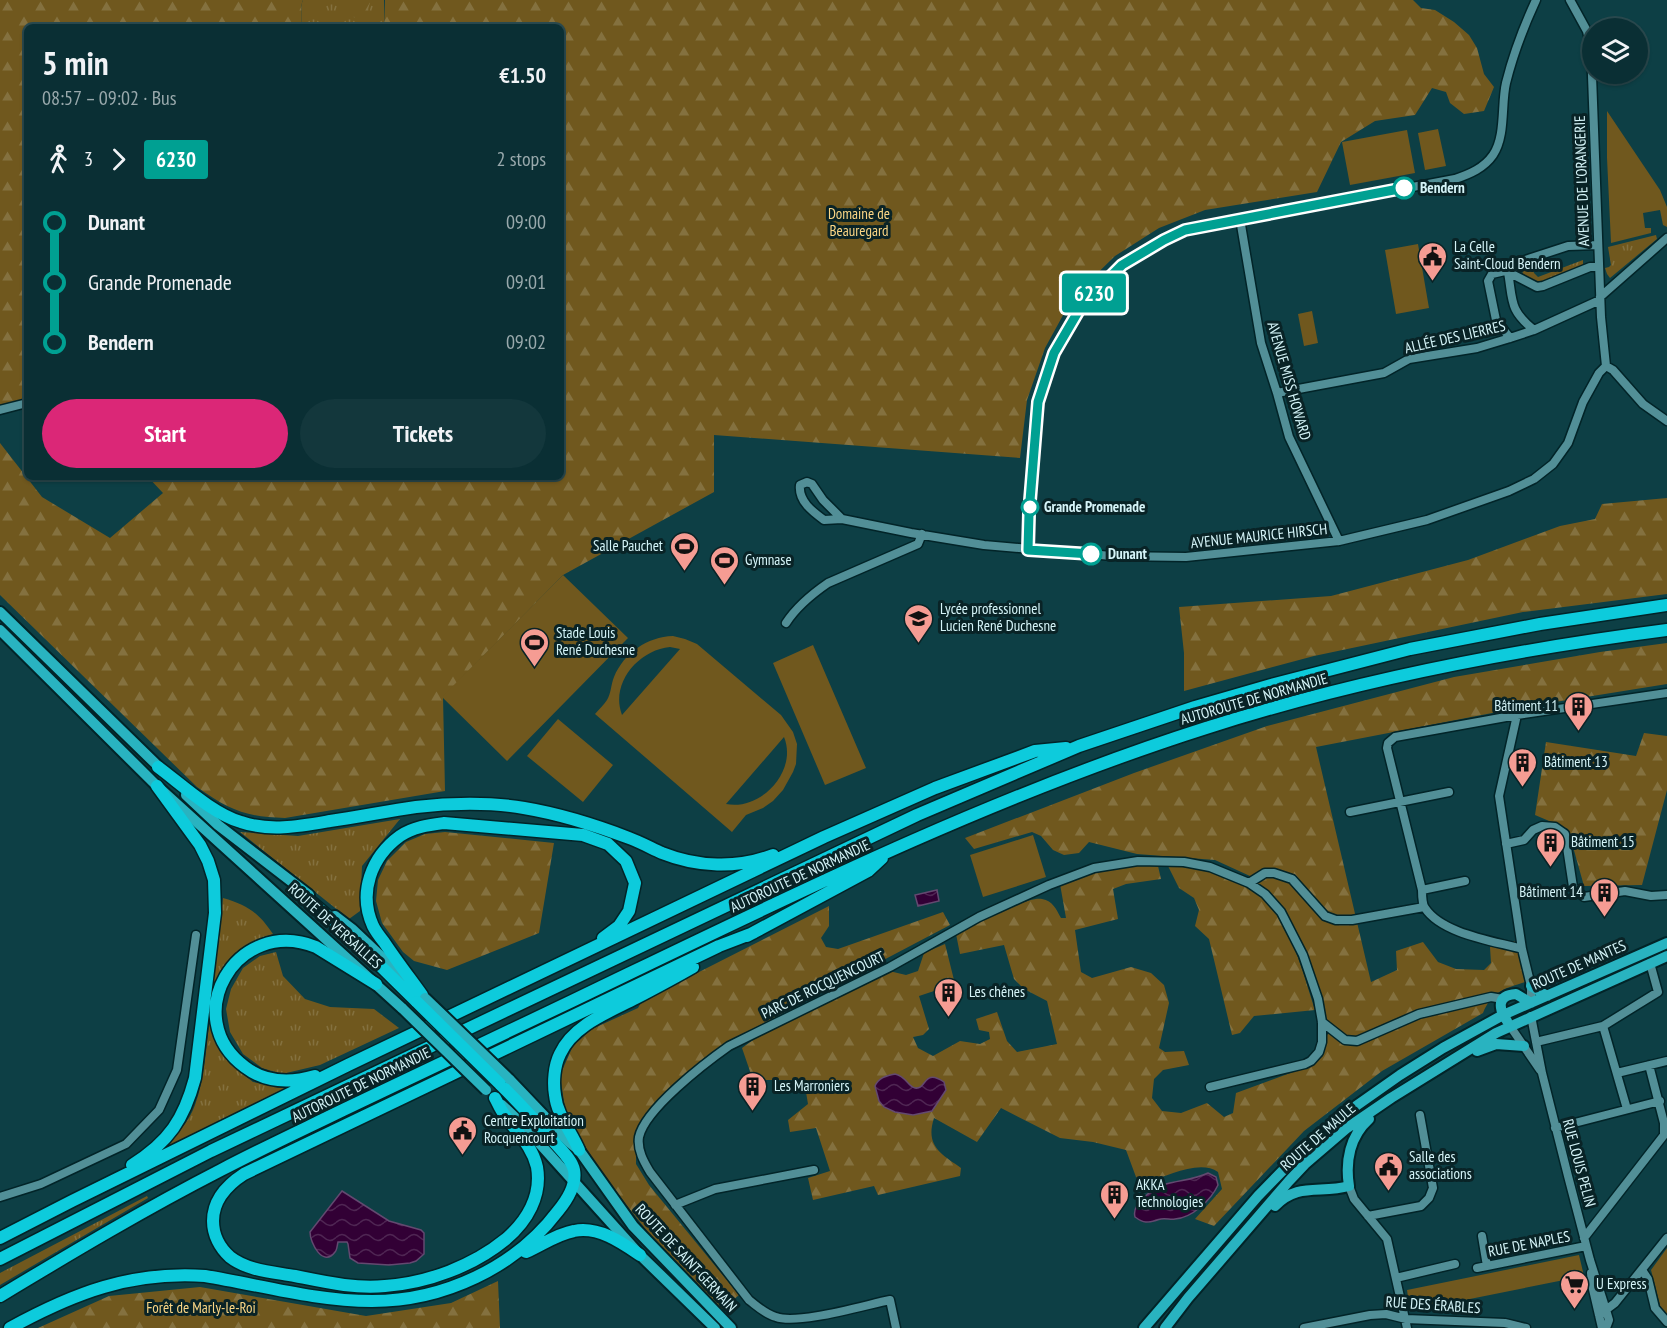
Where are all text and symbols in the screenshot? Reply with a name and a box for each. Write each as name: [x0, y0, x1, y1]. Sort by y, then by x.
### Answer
map controls: [1582, 18, 1648, 84]
button: layers: [1582, 18, 1648, 84]
text: 5 min: [42, 41, 109, 84]
text: €1.50: [499, 61, 546, 89]
text: 08:57 – 09:02 · Bus: [42, 85, 177, 111]
street label: AVENUE DE L'ORANGERIE: [1570, 115, 1593, 247]
icon: walk: [42, 143, 75, 176]
icon: forward: [102, 143, 135, 176]
text: 3: [84, 146, 93, 172]
text: 6230: [156, 146, 196, 173]
text: 2 stops: [497, 146, 546, 172]
marker: Bendern: [1393, 177, 1415, 199]
place label: Bendern: [1420, 178, 1465, 197]
park label: Domaine de Beauregard: [828, 204, 890, 240]
text: Dunant: [88, 208, 145, 236]
text: 09:00: [506, 209, 546, 235]
place label: La Celle Saint-Cloud Bendern: [1454, 237, 1561, 273]
public building icon: La Celle Saint-Cloud Bendern: [1417, 240, 1449, 282]
text: Grande Promenade: [88, 268, 232, 296]
text: 09:01: [506, 269, 546, 295]
line badge: 6230: [1052, 274, 1136, 312]
text: 6230: [1074, 280, 1114, 307]
street label: ALLÉE DES LIERRES: [1403, 316, 1507, 357]
street label: AVENUE MISS HOWARD: [1263, 319, 1316, 442]
text: Bendern: [88, 328, 154, 356]
text: 09:02: [506, 329, 546, 355]
button: Start: [42, 399, 288, 468]
button: Tickets: [300, 399, 546, 468]
place label: Grande Promenade: [1044, 497, 1145, 516]
marker: Grande Promenade: [1021, 498, 1039, 516]
street label: AVENUE MAURICE HIRSCH: [1190, 519, 1328, 552]
sports icon: Salle Pauchet: [668, 530, 700, 572]
place label: Salle Pauchet: [593, 536, 663, 555]
marker: Dunant: [1080, 543, 1102, 565]
sports icon: Gymnase: [708, 544, 740, 586]
place label: Dunant: [1108, 544, 1147, 563]
place label: Gymnase: [745, 550, 792, 569]
place label: Lycée professionnel Lucien René Duchesne: [940, 599, 1056, 635]
school or university icon: Lycée professionnel Lucien René Duchesne: [903, 602, 935, 644]
place label: Stade Louis René Duchesne: [556, 623, 635, 659]
sports icon: Stade Louis René Duchesne: [519, 626, 551, 668]
street label: AUTOROUTE DE NORMANDIE: [1178, 668, 1330, 729]
building icon: Bâtiment 11: [1563, 690, 1595, 732]
place label: Bâtiment 11: [1494, 696, 1558, 715]
building icon: Bâtiment 13: [1507, 746, 1539, 788]
place label: Bâtiment 13: [1544, 752, 1608, 771]
building icon: Bâtiment 15: [1534, 826, 1566, 868]
place label: Bâtiment 15: [1571, 832, 1635, 851]
street label: AUTOROUTE DE NORMANDIE: [727, 835, 873, 916]
building icon: Bâtiment 14: [1588, 876, 1620, 918]
street label: ROUTE DE VERSAILLES: [285, 879, 386, 973]
place label: Bâtiment 14: [1519, 882, 1583, 901]
street label: ROUTE DE MANTES: [1529, 935, 1629, 994]
street label: PARC DE ROCQUENCOURT: [758, 946, 888, 1023]
building icon: Les chênes: [932, 976, 964, 1018]
place label: Les chênes: [969, 982, 1025, 1001]
street label: AUTOROUTE DE NORMANDIE: [288, 1043, 433, 1126]
building icon: Les Marroniers: [737, 1070, 769, 1112]
place label: Les Marroniers: [774, 1076, 849, 1095]
street label: ROUTE DE MAULE: [1276, 1099, 1359, 1175]
place label: Centre Exploitation Rocquencourt: [484, 1111, 584, 1147]
public building icon: Centre Exploitation Rocquencourt: [447, 1114, 479, 1156]
street label: RUE LOUIS PELIN: [1559, 1117, 1600, 1209]
place label: Salle des associations: [1409, 1147, 1472, 1183]
public building icon: Salle des associations: [1372, 1150, 1404, 1192]
place label: AKKA Technologies: [1136, 1175, 1203, 1211]
building icon: AKKA Technologies: [1099, 1178, 1131, 1220]
street label: ROUTE DE SAINT-GERMAIN: [632, 1200, 741, 1316]
street label: RUE DE NAPLES: [1486, 1226, 1572, 1261]
supermarket icon: U Express: [1559, 1268, 1591, 1310]
place label: U Express: [1596, 1274, 1647, 1293]
street label: RUE DES ÉRABLES: [1385, 1292, 1481, 1317]
park label: Forêt de Marly-le-Roi: [146, 1298, 256, 1317]

